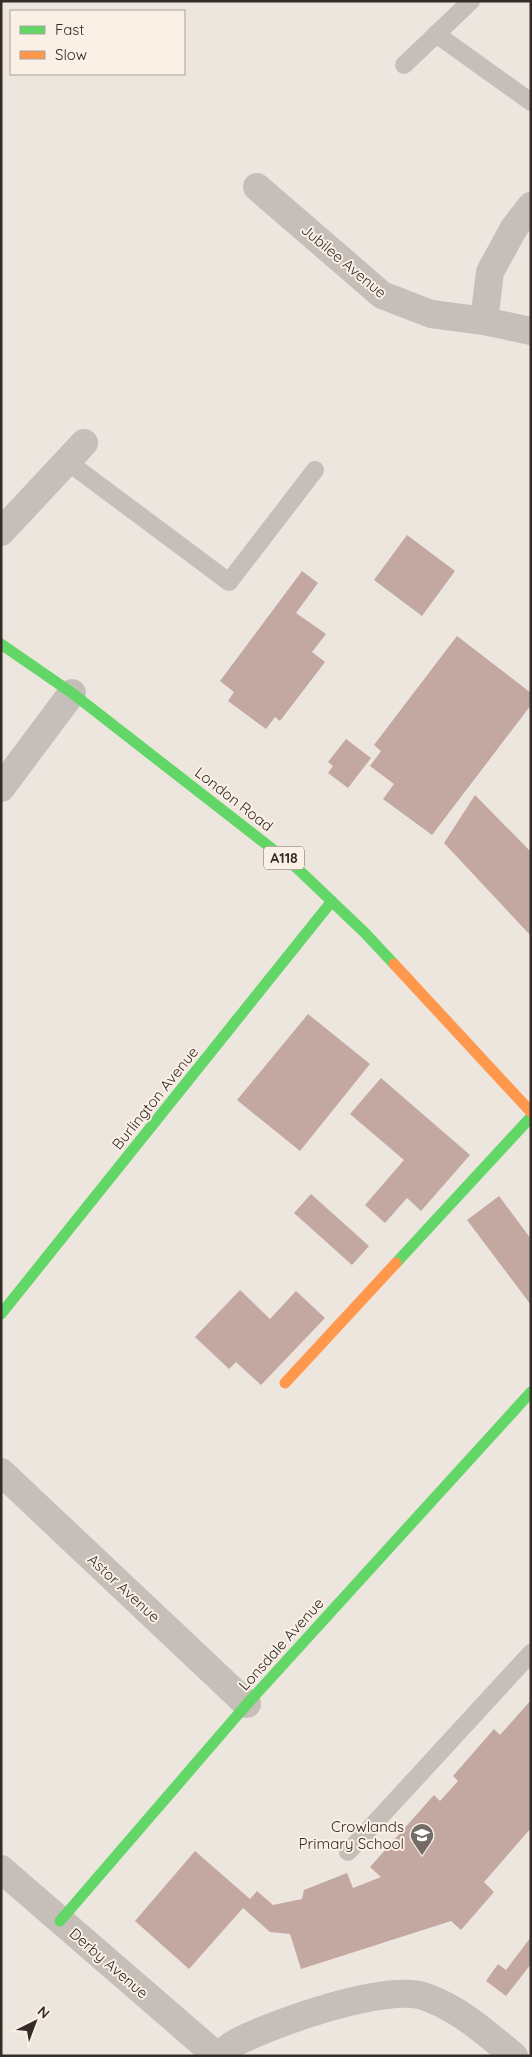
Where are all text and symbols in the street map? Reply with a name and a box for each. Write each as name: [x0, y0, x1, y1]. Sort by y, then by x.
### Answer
legend: [10, 10, 185, 75]
text: Fast: [55, 20, 84, 39]
text: Slow: [55, 45, 87, 64]
street label: Jubilee Avenue: [298, 220, 390, 302]
street label: London Road: [191, 763, 277, 835]
road number: A118: [264, 846, 304, 870]
street label: Burlington Avenue: [108, 1043, 202, 1153]
street label: Astor Avenue: [84, 1550, 164, 1626]
street label: Lonsdale Avenue: [234, 1594, 328, 1694]
place label: Crowlands Primary School: [299, 1817, 404, 1853]
school or university icon: Crowlands Primary School: [409, 1822, 435, 1856]
street label: Derby Avenue: [66, 1924, 152, 2002]
north arrow: [10, 1997, 60, 2047]
text: N: [34, 2002, 54, 2022]

